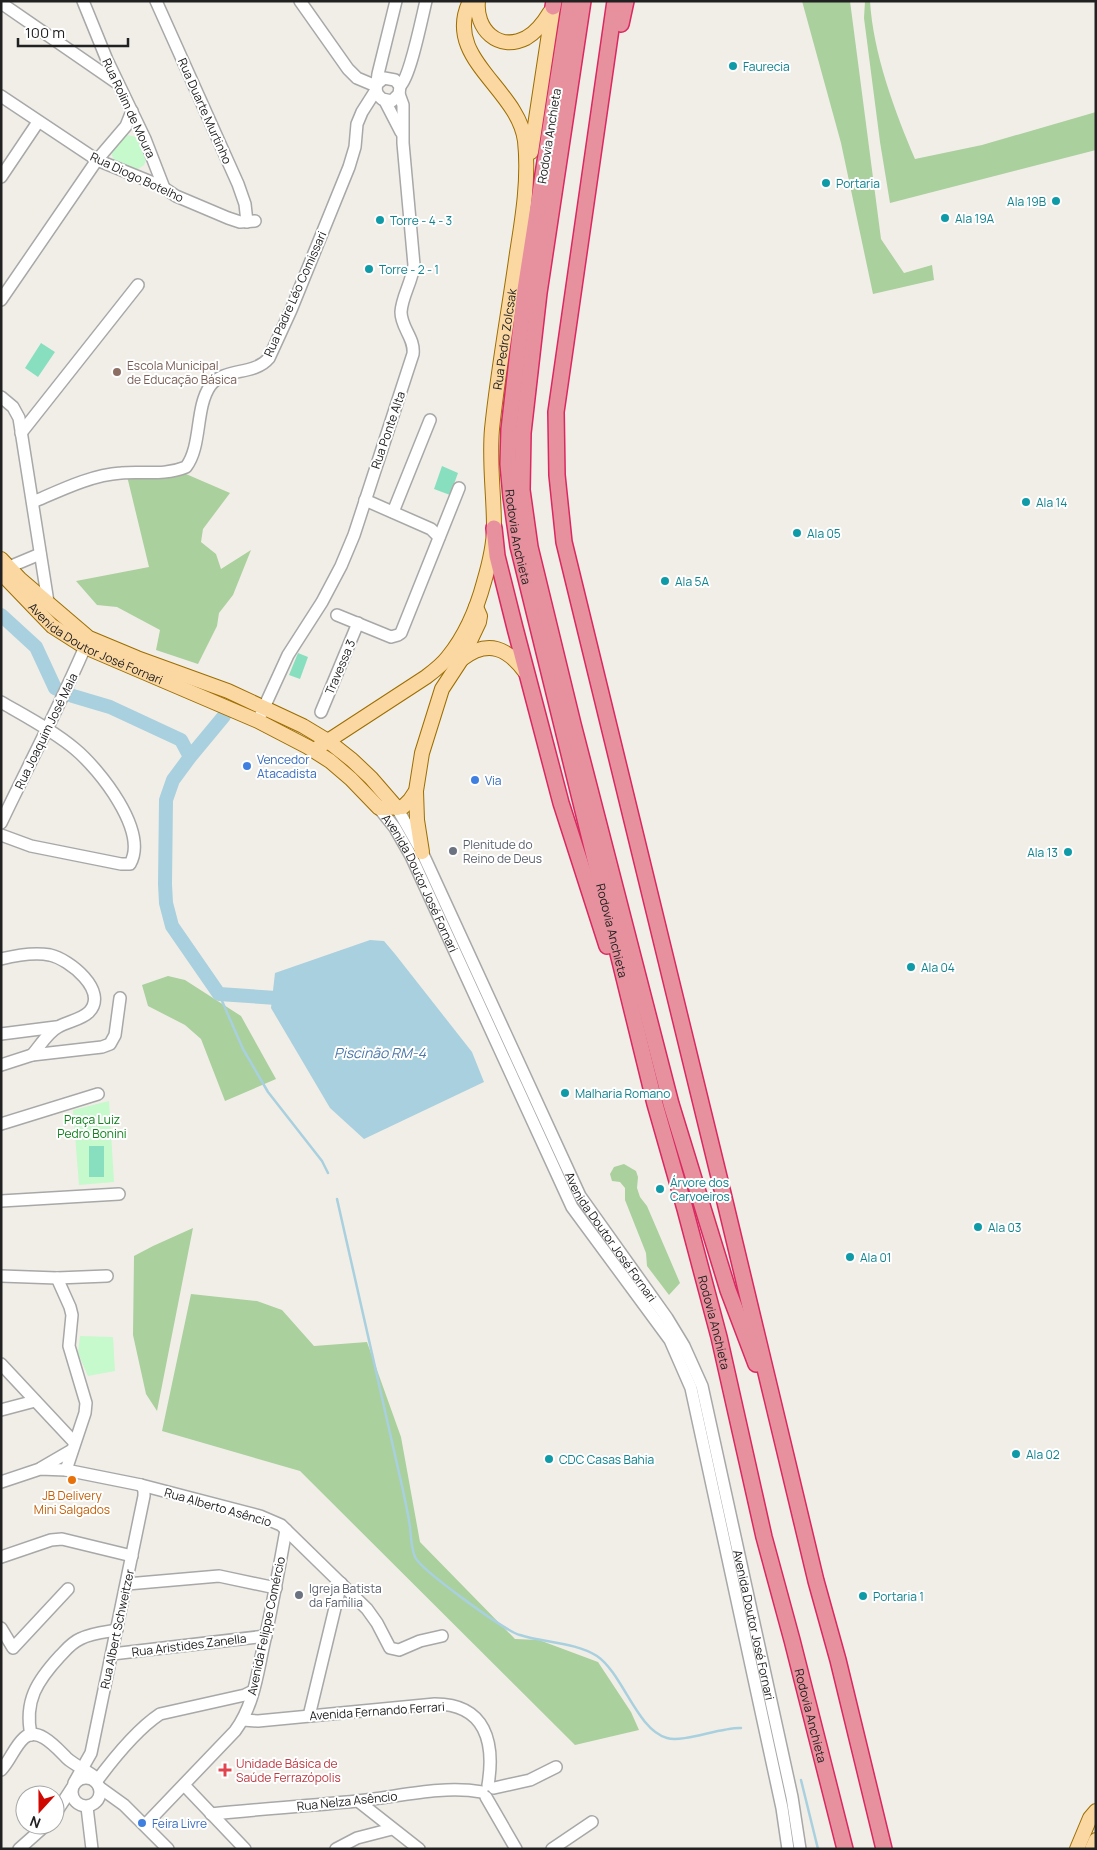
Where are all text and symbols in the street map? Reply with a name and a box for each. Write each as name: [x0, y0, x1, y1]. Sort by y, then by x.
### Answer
scale bar: [18, 15, 128, 47]
text: 100 m: [25, 22, 65, 43]
street label: Rua Rolim de Moura: [98, 55, 160, 161]
street label: Rua Duarte Murtinho: [174, 55, 236, 167]
place label: Faurecia: [743, 58, 790, 75]
marker: Faurecia: [727, 60, 739, 72]
street label: Rodovia Anchieta: [533, 87, 565, 185]
street label: Rua Diogo Botelho: [87, 148, 187, 206]
place label: Portaria: [836, 175, 880, 192]
marker: Portaria: [820, 177, 832, 189]
place label: Ala 19B: [1007, 193, 1046, 210]
marker: Ala 19B: [1050, 195, 1062, 207]
place label: Ala 19A: [955, 210, 995, 227]
place label: Torre - 4 - 3: [390, 212, 452, 229]
marker: Ala 19A: [939, 212, 951, 224]
marker: Torre - 4 - 3: [374, 214, 386, 226]
street label: Rua Padre Léo Comissari: [260, 229, 330, 359]
place label: Torre - 2 - 1: [379, 261, 439, 278]
marker: Torre - 2 - 1: [363, 263, 375, 275]
street label: Rua Pedro Zolcsak: [488, 286, 520, 391]
place label: Escola Municipal de Educação Básica: [127, 357, 237, 388]
marker: Escola Municipal de Educação Básica: [111, 366, 123, 378]
street label: Rua Ponte Alta: [367, 389, 409, 471]
street label: Rodovia Anchieta: [502, 488, 536, 586]
place label: Ala 14: [1036, 494, 1067, 511]
marker: Ala 14: [1020, 496, 1032, 508]
place label: Ala 05: [807, 525, 841, 542]
marker: Ala 05: [791, 527, 803, 539]
place label: Ala 5A: [675, 573, 709, 590]
marker: Ala 5A: [659, 575, 671, 587]
street label: Avenida Doutor José Fornari: [25, 598, 166, 688]
street label: Travessa 3: [321, 637, 359, 697]
street label: Rua Joaquim José Maia: [10, 670, 82, 792]
place label: Vencedor Atacadista: [257, 751, 317, 782]
marker: Vencedor Atacadista: [241, 760, 253, 772]
place label: Via: [485, 772, 501, 789]
marker: Via: [469, 774, 481, 786]
street label: Avenida Doutor José Fornari: [378, 810, 462, 955]
place label: Plenitude do Reino de Deus: [463, 836, 542, 867]
place label: Ala 13: [1027, 844, 1058, 861]
marker: Plenitude do Reino de Deus: [447, 845, 459, 857]
marker: Ala 13: [1062, 846, 1074, 858]
street label: Rodovia Anchieta: [593, 882, 632, 979]
place label: Ala 04: [921, 959, 955, 976]
marker: Ala 04: [905, 961, 917, 973]
water label: Piscinão RM-4: [334, 1043, 427, 1062]
place label: Malharia Romano: [575, 1085, 670, 1102]
marker: Malharia Romano: [559, 1087, 571, 1099]
park label: Praça Luiz Pedro Bonini: [57, 1111, 127, 1142]
street label: Avenida Doutor José Fornari: [561, 1169, 661, 1305]
place label: Árvore dos Carvoeiros: [670, 1174, 730, 1205]
marker: Árvore dos Carvoeiros: [654, 1183, 666, 1195]
place label: Ala 03: [988, 1219, 1021, 1236]
marker: Ala 03: [972, 1221, 984, 1233]
place label: Ala 01: [860, 1249, 891, 1266]
marker: Ala 01: [844, 1251, 856, 1263]
street label: Rodovia Anchieta: [694, 1273, 735, 1371]
place label: Ala 02: [1026, 1446, 1060, 1463]
marker: Ala 02: [1010, 1448, 1022, 1460]
place label: CDC Casas Bahia: [559, 1451, 654, 1468]
marker: CDC Casas Bahia: [543, 1453, 555, 1465]
marker: JB Delivery Mini Salgados: [66, 1474, 78, 1486]
street label: Rua Alberto Asêncio: [162, 1484, 274, 1530]
place label: JB Delivery Mini Salgados: [34, 1487, 110, 1518]
street label: Avenida Doutor José Fornari: [730, 1548, 779, 1701]
street label: Avenida Felippe Comércio: [243, 1555, 289, 1697]
street label: Rua Albert Schweitzer: [96, 1567, 138, 1690]
place label: Igreja Batista da Família: [309, 1580, 382, 1611]
place label: Portaria 1: [873, 1588, 924, 1605]
marker: Igreja Batista da Família: [293, 1589, 305, 1601]
marker: Portaria 1: [857, 1590, 869, 1602]
street label: Rua Aristides Zanella: [131, 1630, 247, 1660]
street label: Rodovia Anchieta: [791, 1667, 831, 1764]
street label: Avenida Fernando Ferrari: [309, 1698, 445, 1724]
place label: Unidade Básica de Saúde Ferrazópolis: [236, 1755, 341, 1786]
marker: Unidade Básica de Saúde Ferrazópolis: [218, 1763, 232, 1777]
north arrow: [15, 1785, 65, 1835]
street label: Rua Nelza Asêncio: [296, 1787, 398, 1815]
text: N: [27, 1812, 43, 1833]
place label: Feira Livre: [152, 1815, 207, 1832]
marker: Feira Livre: [136, 1817, 148, 1829]

